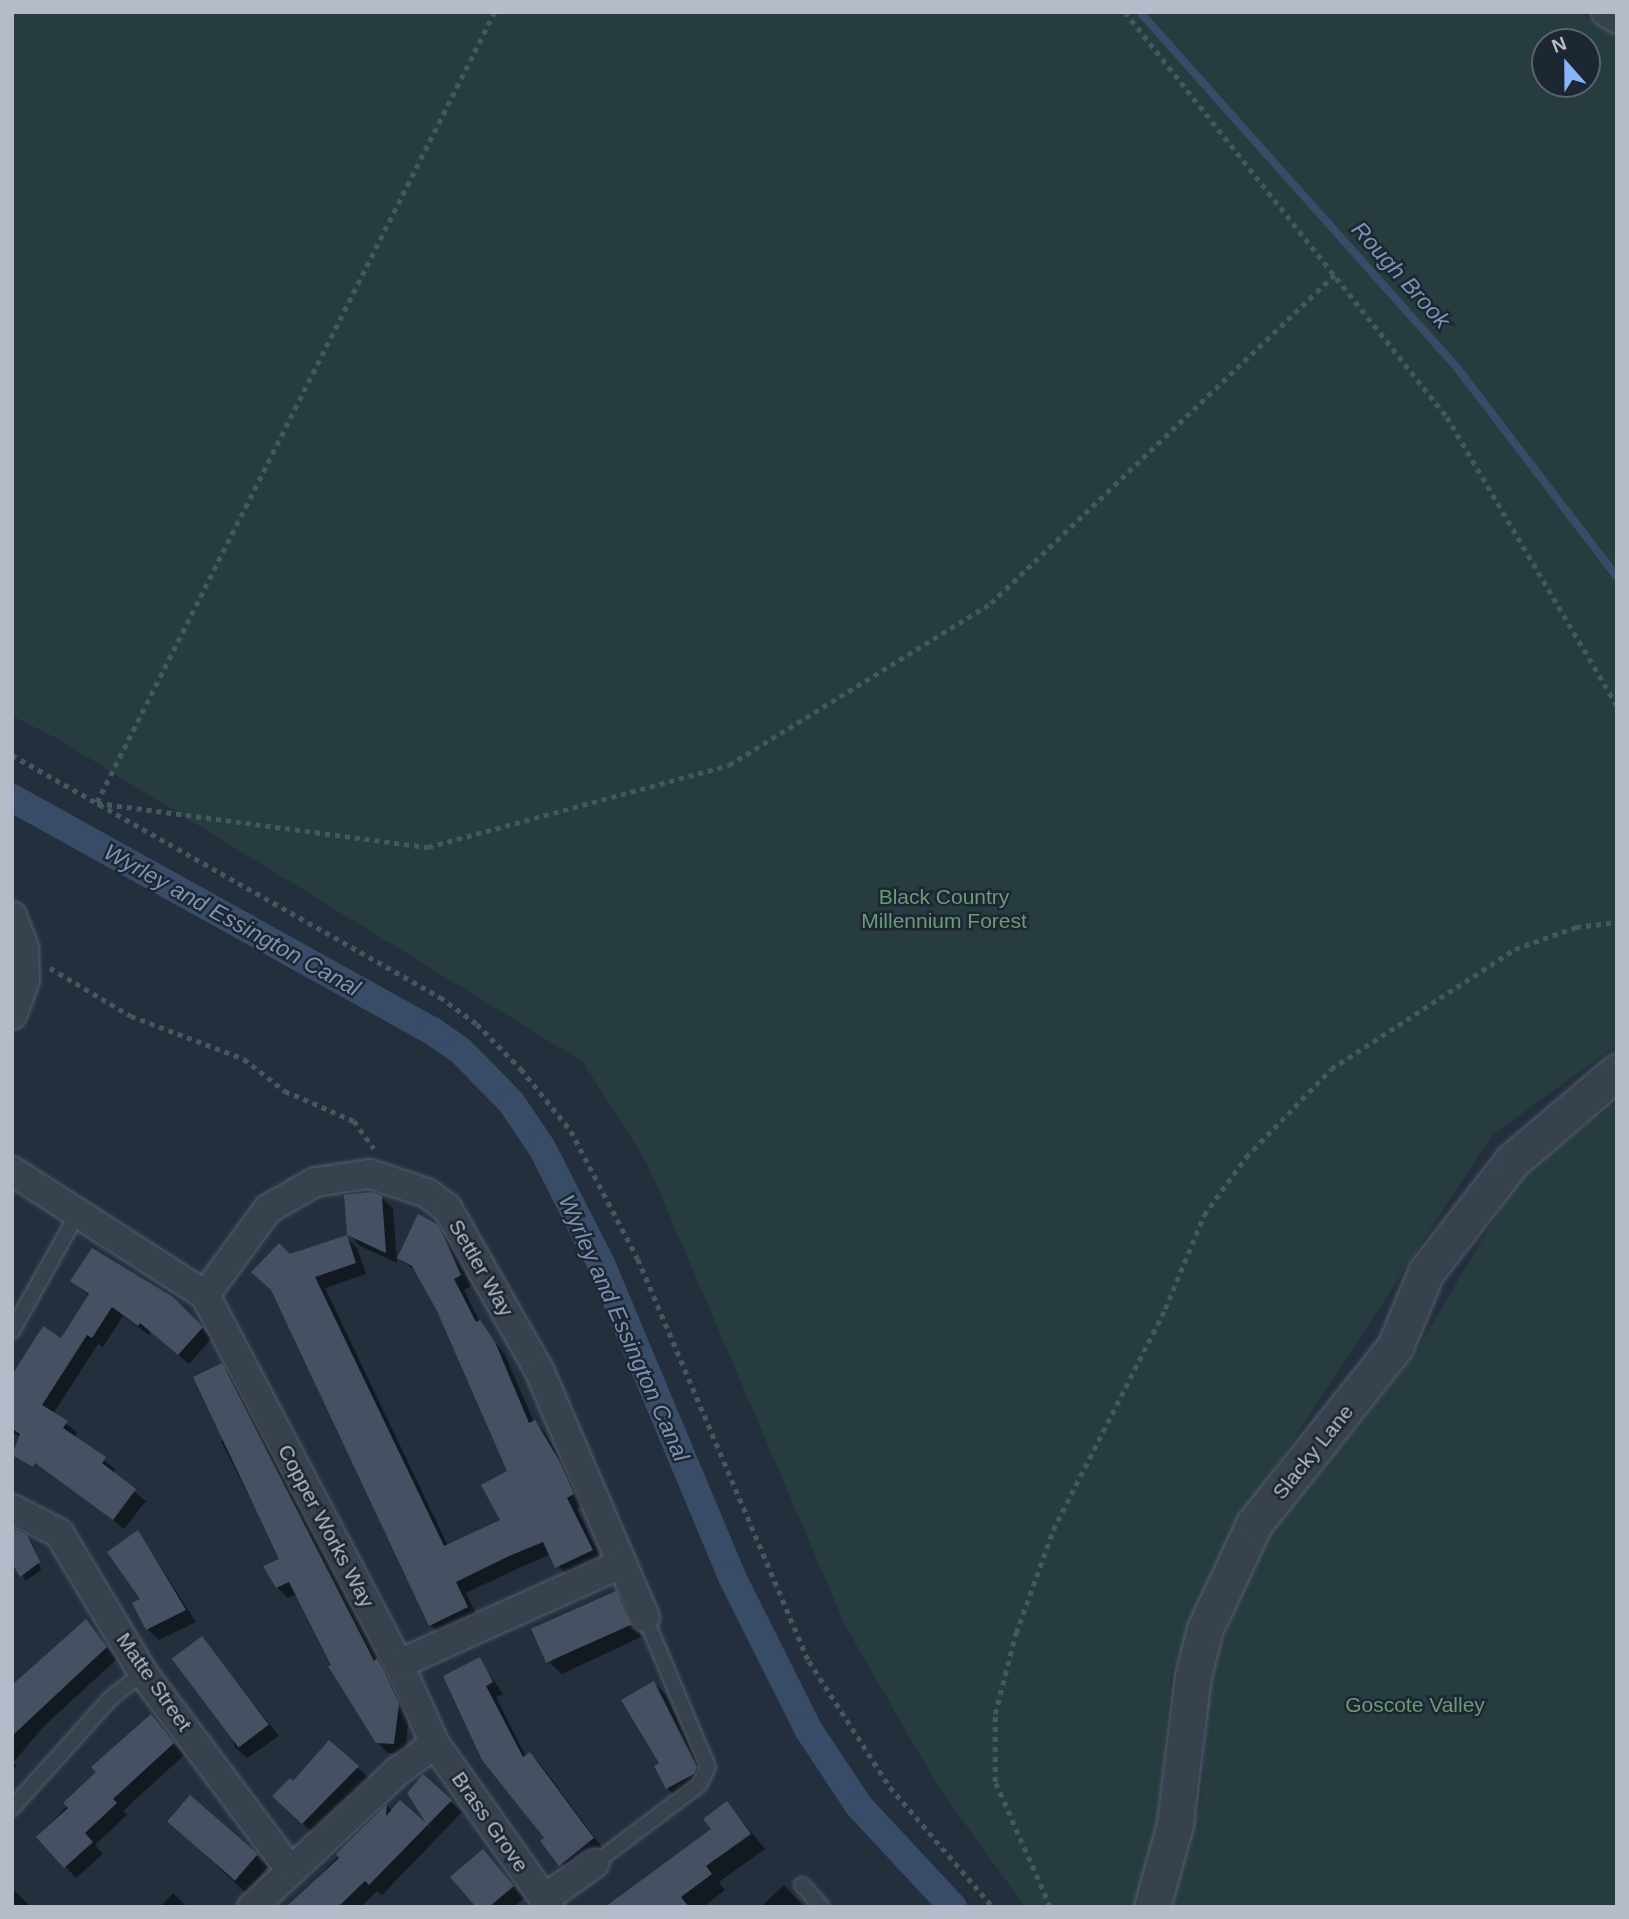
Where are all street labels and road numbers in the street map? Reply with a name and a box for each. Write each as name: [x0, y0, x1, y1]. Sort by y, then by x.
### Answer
street label: Settler Way: [443, 1215, 519, 1321]
street label: Slacky Lane: [1267, 1400, 1359, 1504]
street label: Copper Works Way: [272, 1440, 380, 1612]
street label: Matte Street: [111, 1628, 197, 1736]
street label: Brass Grove: [446, 1767, 534, 1877]

